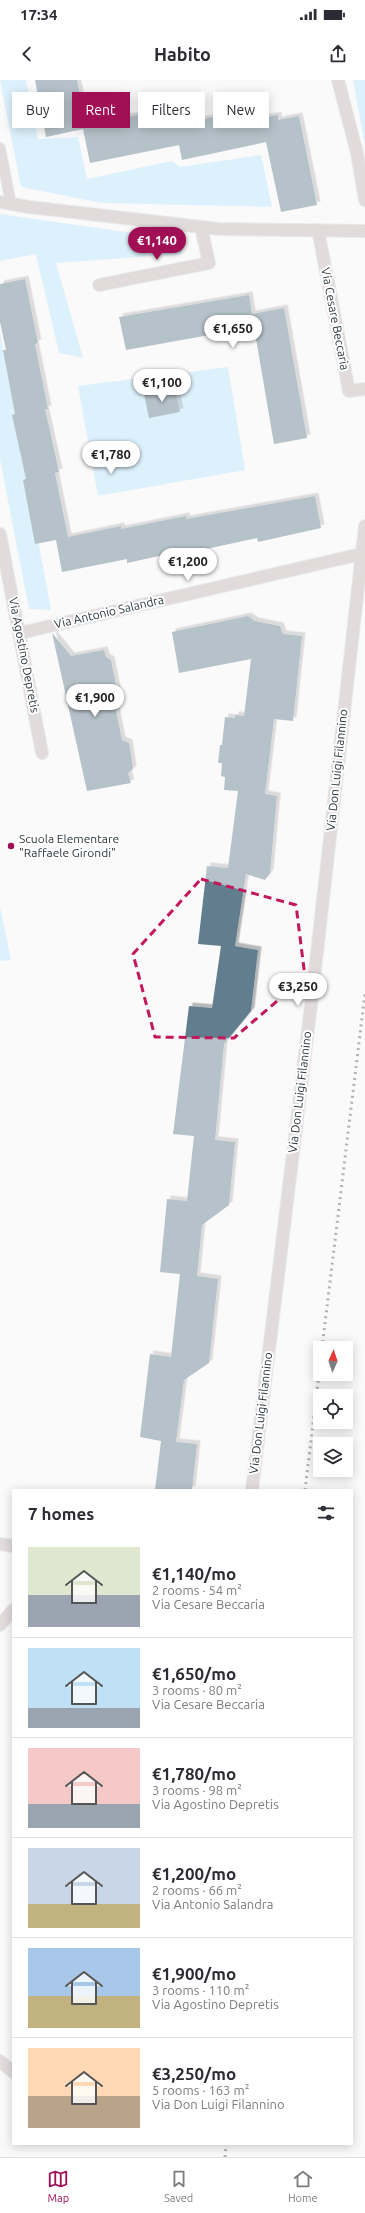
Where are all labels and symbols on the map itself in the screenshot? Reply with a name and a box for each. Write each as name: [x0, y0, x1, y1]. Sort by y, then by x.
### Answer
pin: €1,140: [124, 227, 190, 261]
street label: Via Cesare Beccaria: [319, 267, 352, 371]
pin: €1,650: [200, 315, 266, 349]
pin: €1,100: [129, 369, 195, 403]
pin: €1,780: [78, 441, 144, 475]
pin: €1,200: [155, 548, 221, 582]
street label: Via Antonio Salandra: [53, 593, 165, 630]
street label: Via Agostino Depretis: [7, 596, 42, 714]
pin: €1,900: [62, 684, 128, 718]
street label: Via Don Luigi Filannino: [324, 708, 349, 832]
place label: Scuola Elementare "Raffaele Girondi": [19, 832, 119, 859]
marker: Scuola Elementare "Raffaele Girondi": [6, 841, 16, 851]
pin: €3,250: [265, 973, 331, 1007]
street label: Via Don Luigi Filannino: [286, 1030, 313, 1153]
north arrow: [313, 1341, 353, 1381]
street label: Via Don Luigi Filannino: [247, 1351, 274, 1474]

